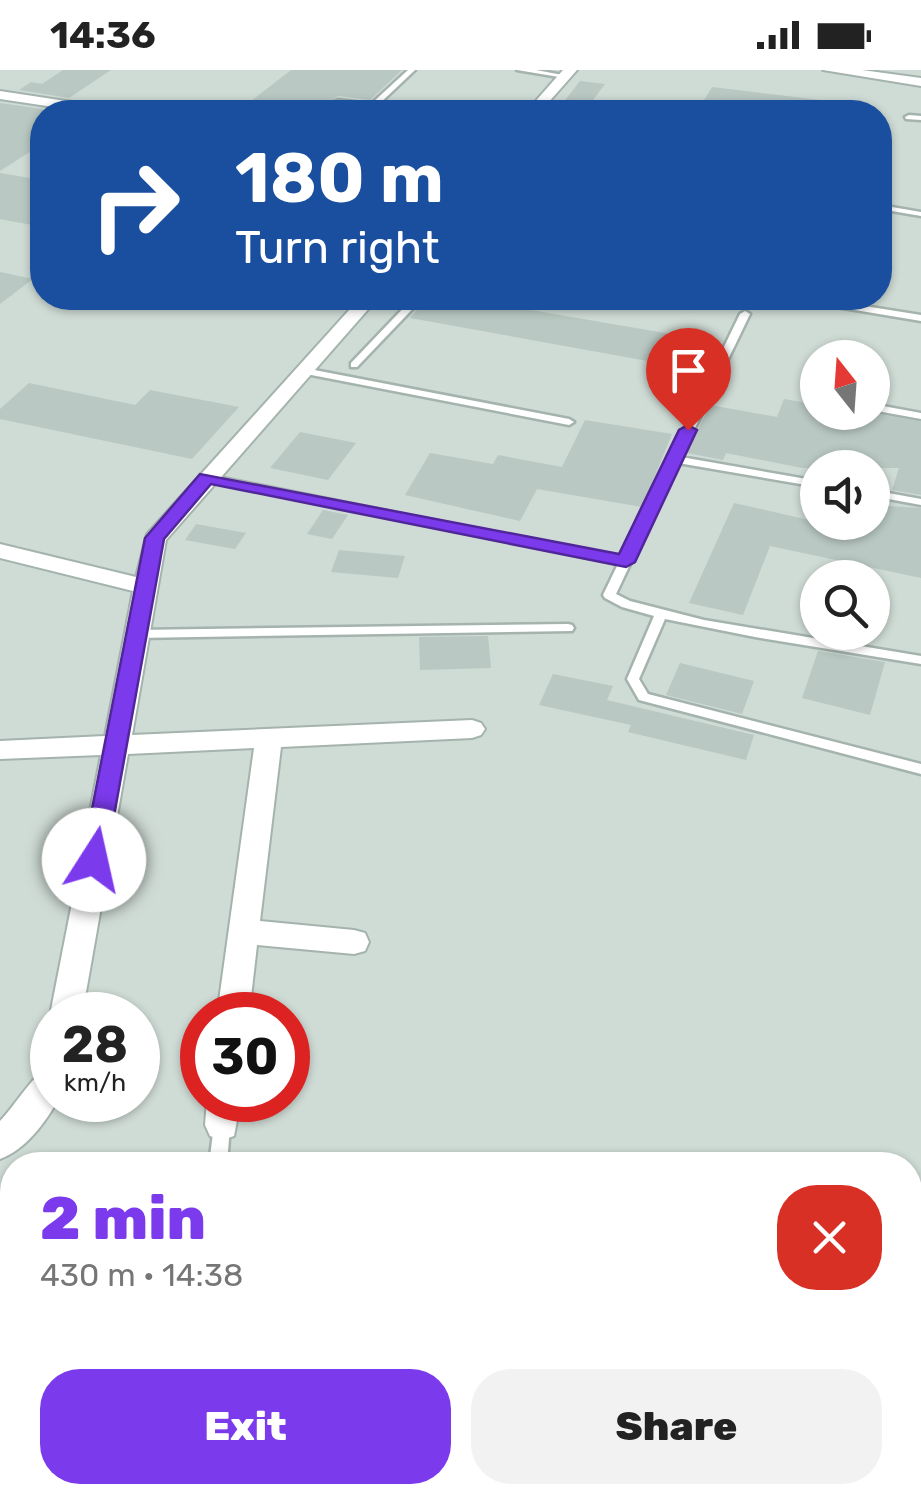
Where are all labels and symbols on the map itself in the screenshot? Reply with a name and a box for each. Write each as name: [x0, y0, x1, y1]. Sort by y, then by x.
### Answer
pin: [646, 328, 731, 431]
north arrow: [800, 340, 890, 430]
position arrow: [42, 808, 146, 912]
speed limit sign: 30: [180, 992, 310, 1122]

